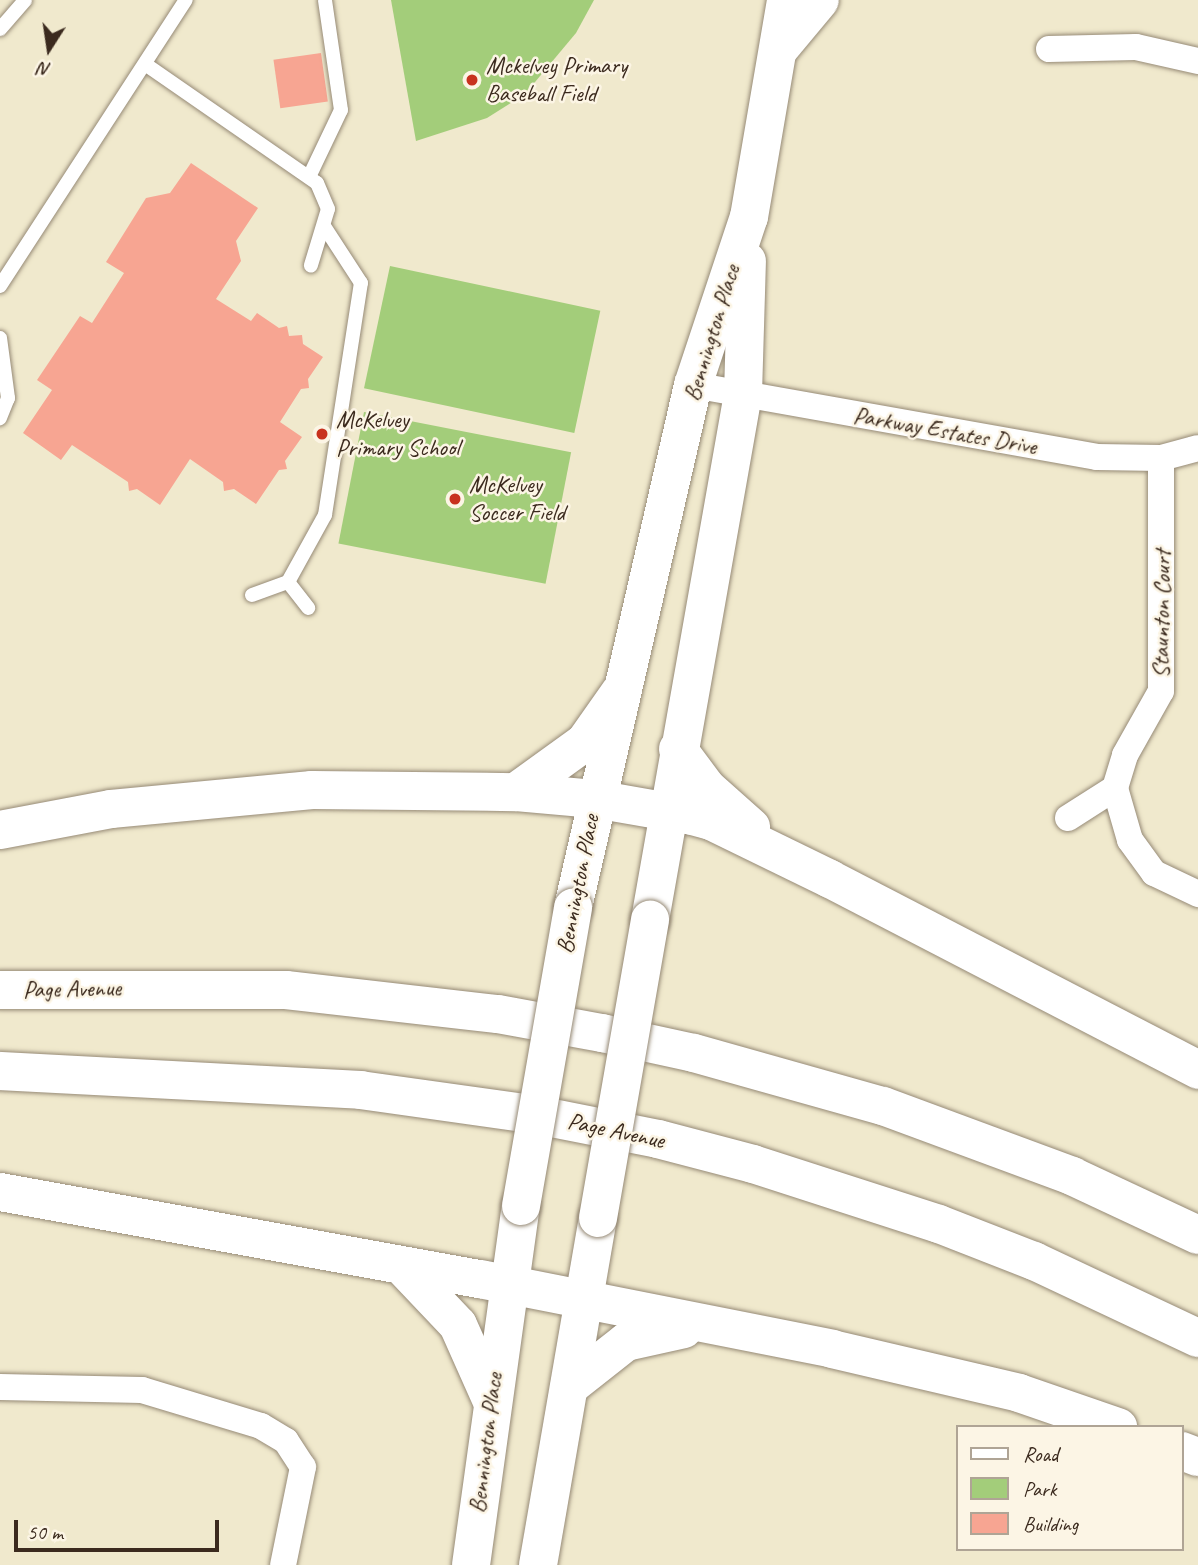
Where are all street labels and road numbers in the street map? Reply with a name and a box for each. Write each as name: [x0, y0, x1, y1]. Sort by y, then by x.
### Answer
street label: Bennington Place: [678, 261, 746, 405]
street label: Parkway Estates Drive: [851, 401, 1039, 461]
street label: Staunton Court: [1146, 549, 1178, 679]
street label: Bennington Place: [550, 812, 606, 956]
street label: Page Avenue: [23, 974, 121, 1004]
street label: Page Avenue: [565, 1107, 667, 1155]
street label: Bennington Place: [463, 1371, 509, 1515]

